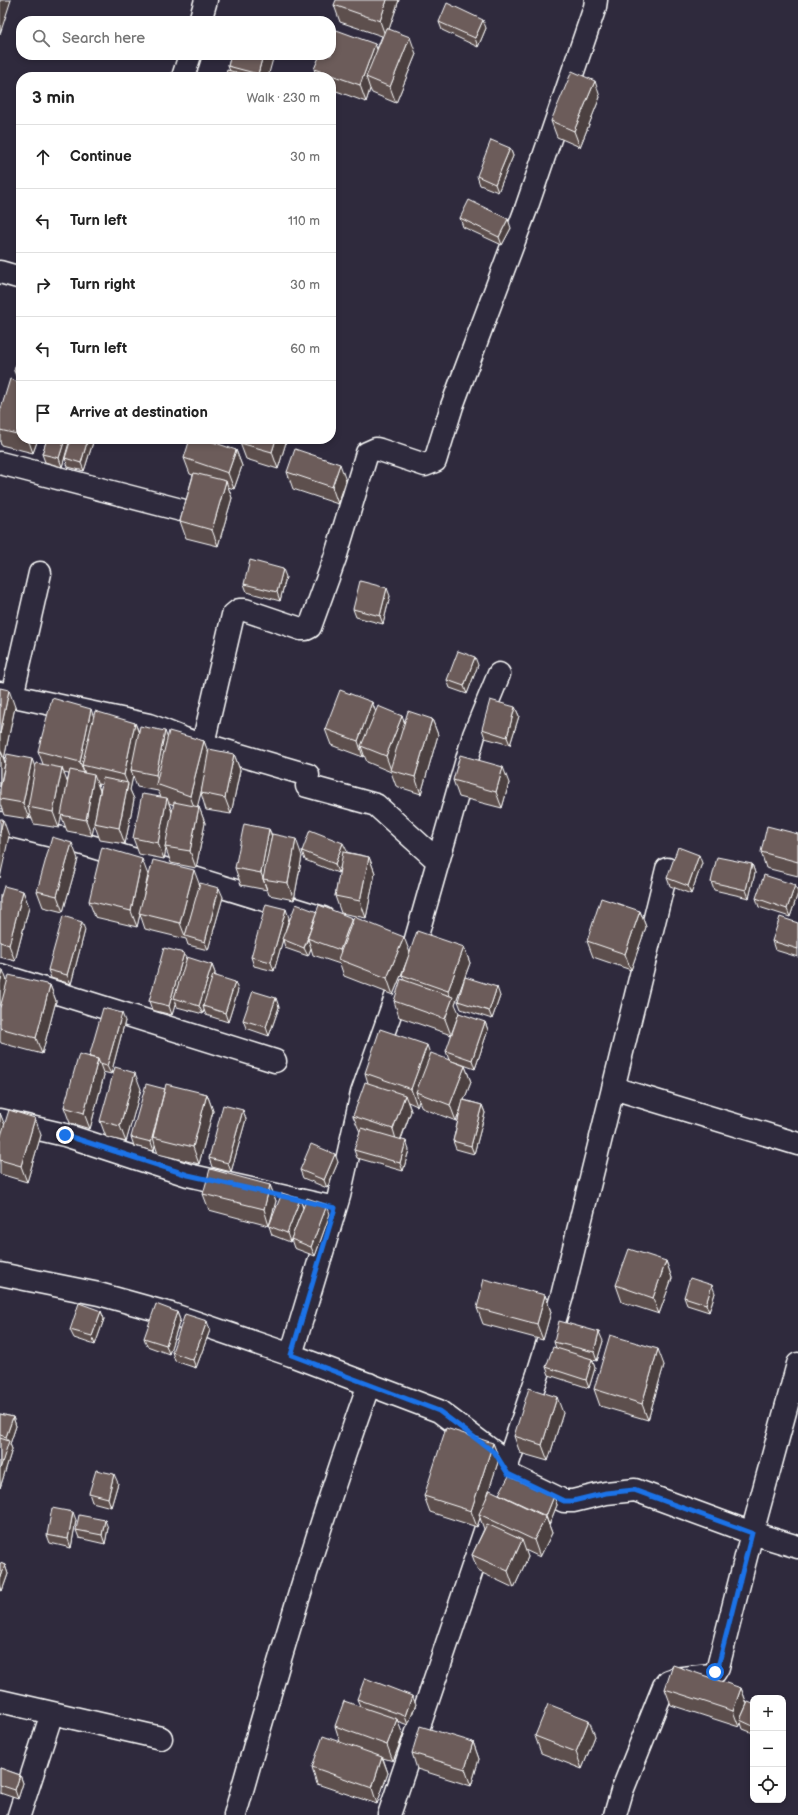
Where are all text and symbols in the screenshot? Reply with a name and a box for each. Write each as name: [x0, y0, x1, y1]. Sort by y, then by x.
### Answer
search box: [16, 16, 336, 60]
icon: search: [30, 27, 52, 49]
text: Search here: [62, 29, 145, 48]
text: 3 min: [32, 88, 75, 108]
text: Walk · 230 m: [246, 90, 320, 106]
icon: ahead: [32, 146, 54, 168]
text: Continue: [70, 147, 132, 166]
text: 30 m: [290, 149, 320, 165]
icon: left: [32, 210, 54, 232]
text: Turn left: [70, 211, 127, 230]
text: 110 m: [288, 213, 320, 229]
icon: right: [32, 274, 54, 296]
text: Turn right: [70, 275, 135, 294]
text: 30 m: [290, 277, 320, 293]
icon: left: [32, 338, 54, 360]
text: Turn left: [70, 339, 127, 358]
text: 60 m: [290, 341, 320, 357]
icon: arrive: [32, 402, 54, 424]
text: Arrive at destination: [70, 403, 208, 422]
route end: [56, 1126, 74, 1144]
route start: [706, 1663, 724, 1681]
map controls: [750, 1695, 786, 1803]
button: +: [750, 1695, 786, 1731]
button: −: [750, 1731, 786, 1767]
button: locate: [750, 1767, 786, 1803]

